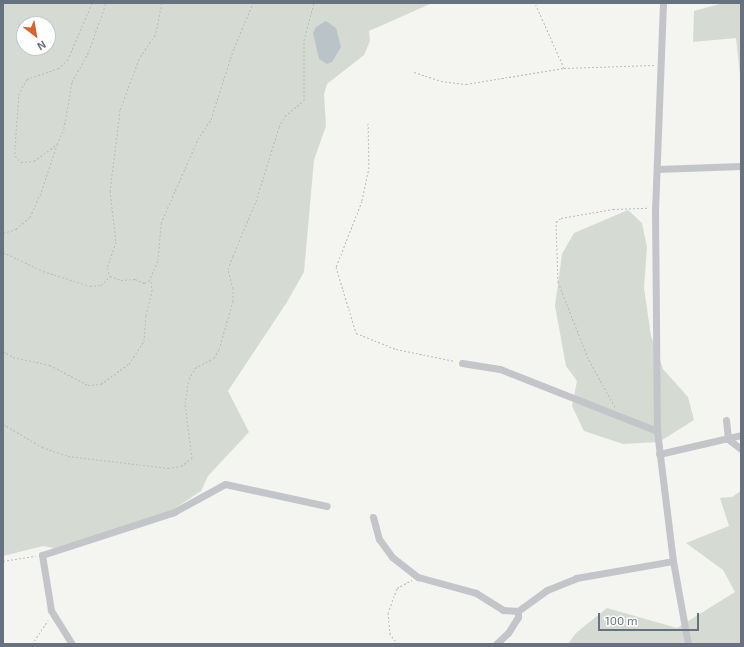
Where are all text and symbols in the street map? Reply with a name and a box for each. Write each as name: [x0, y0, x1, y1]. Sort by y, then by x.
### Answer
north arrow: [16, 16, 56, 56]
text: N: [35, 38, 49, 53]
scale bar: [600, 605, 701, 631]
text: 100 m: [605, 613, 637, 627]

